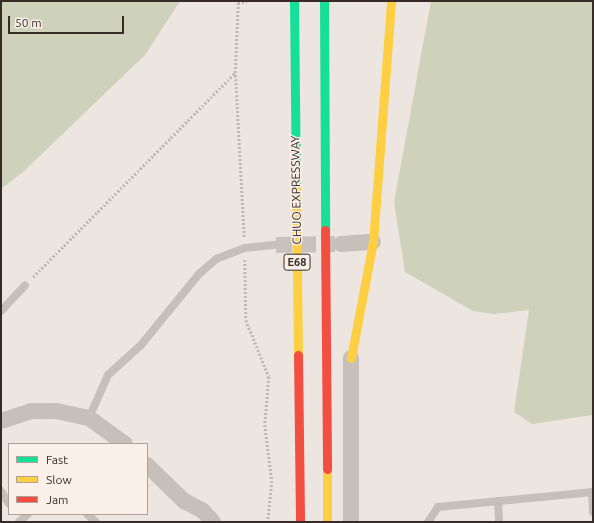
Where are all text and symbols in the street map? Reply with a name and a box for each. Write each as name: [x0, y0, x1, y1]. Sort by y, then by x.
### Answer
scale bar: [10, 8, 126, 34]
text: 50 m: [15, 16, 42, 29]
street label: CHUO EXPRESSWAY: [288, 135, 304, 245]
road number: E68: [283, 253, 311, 271]
legend: [8, 443, 148, 515]
text: Fast: [46, 453, 68, 466]
text: Slow: [46, 473, 72, 486]
text: Jam: [46, 493, 68, 506]

